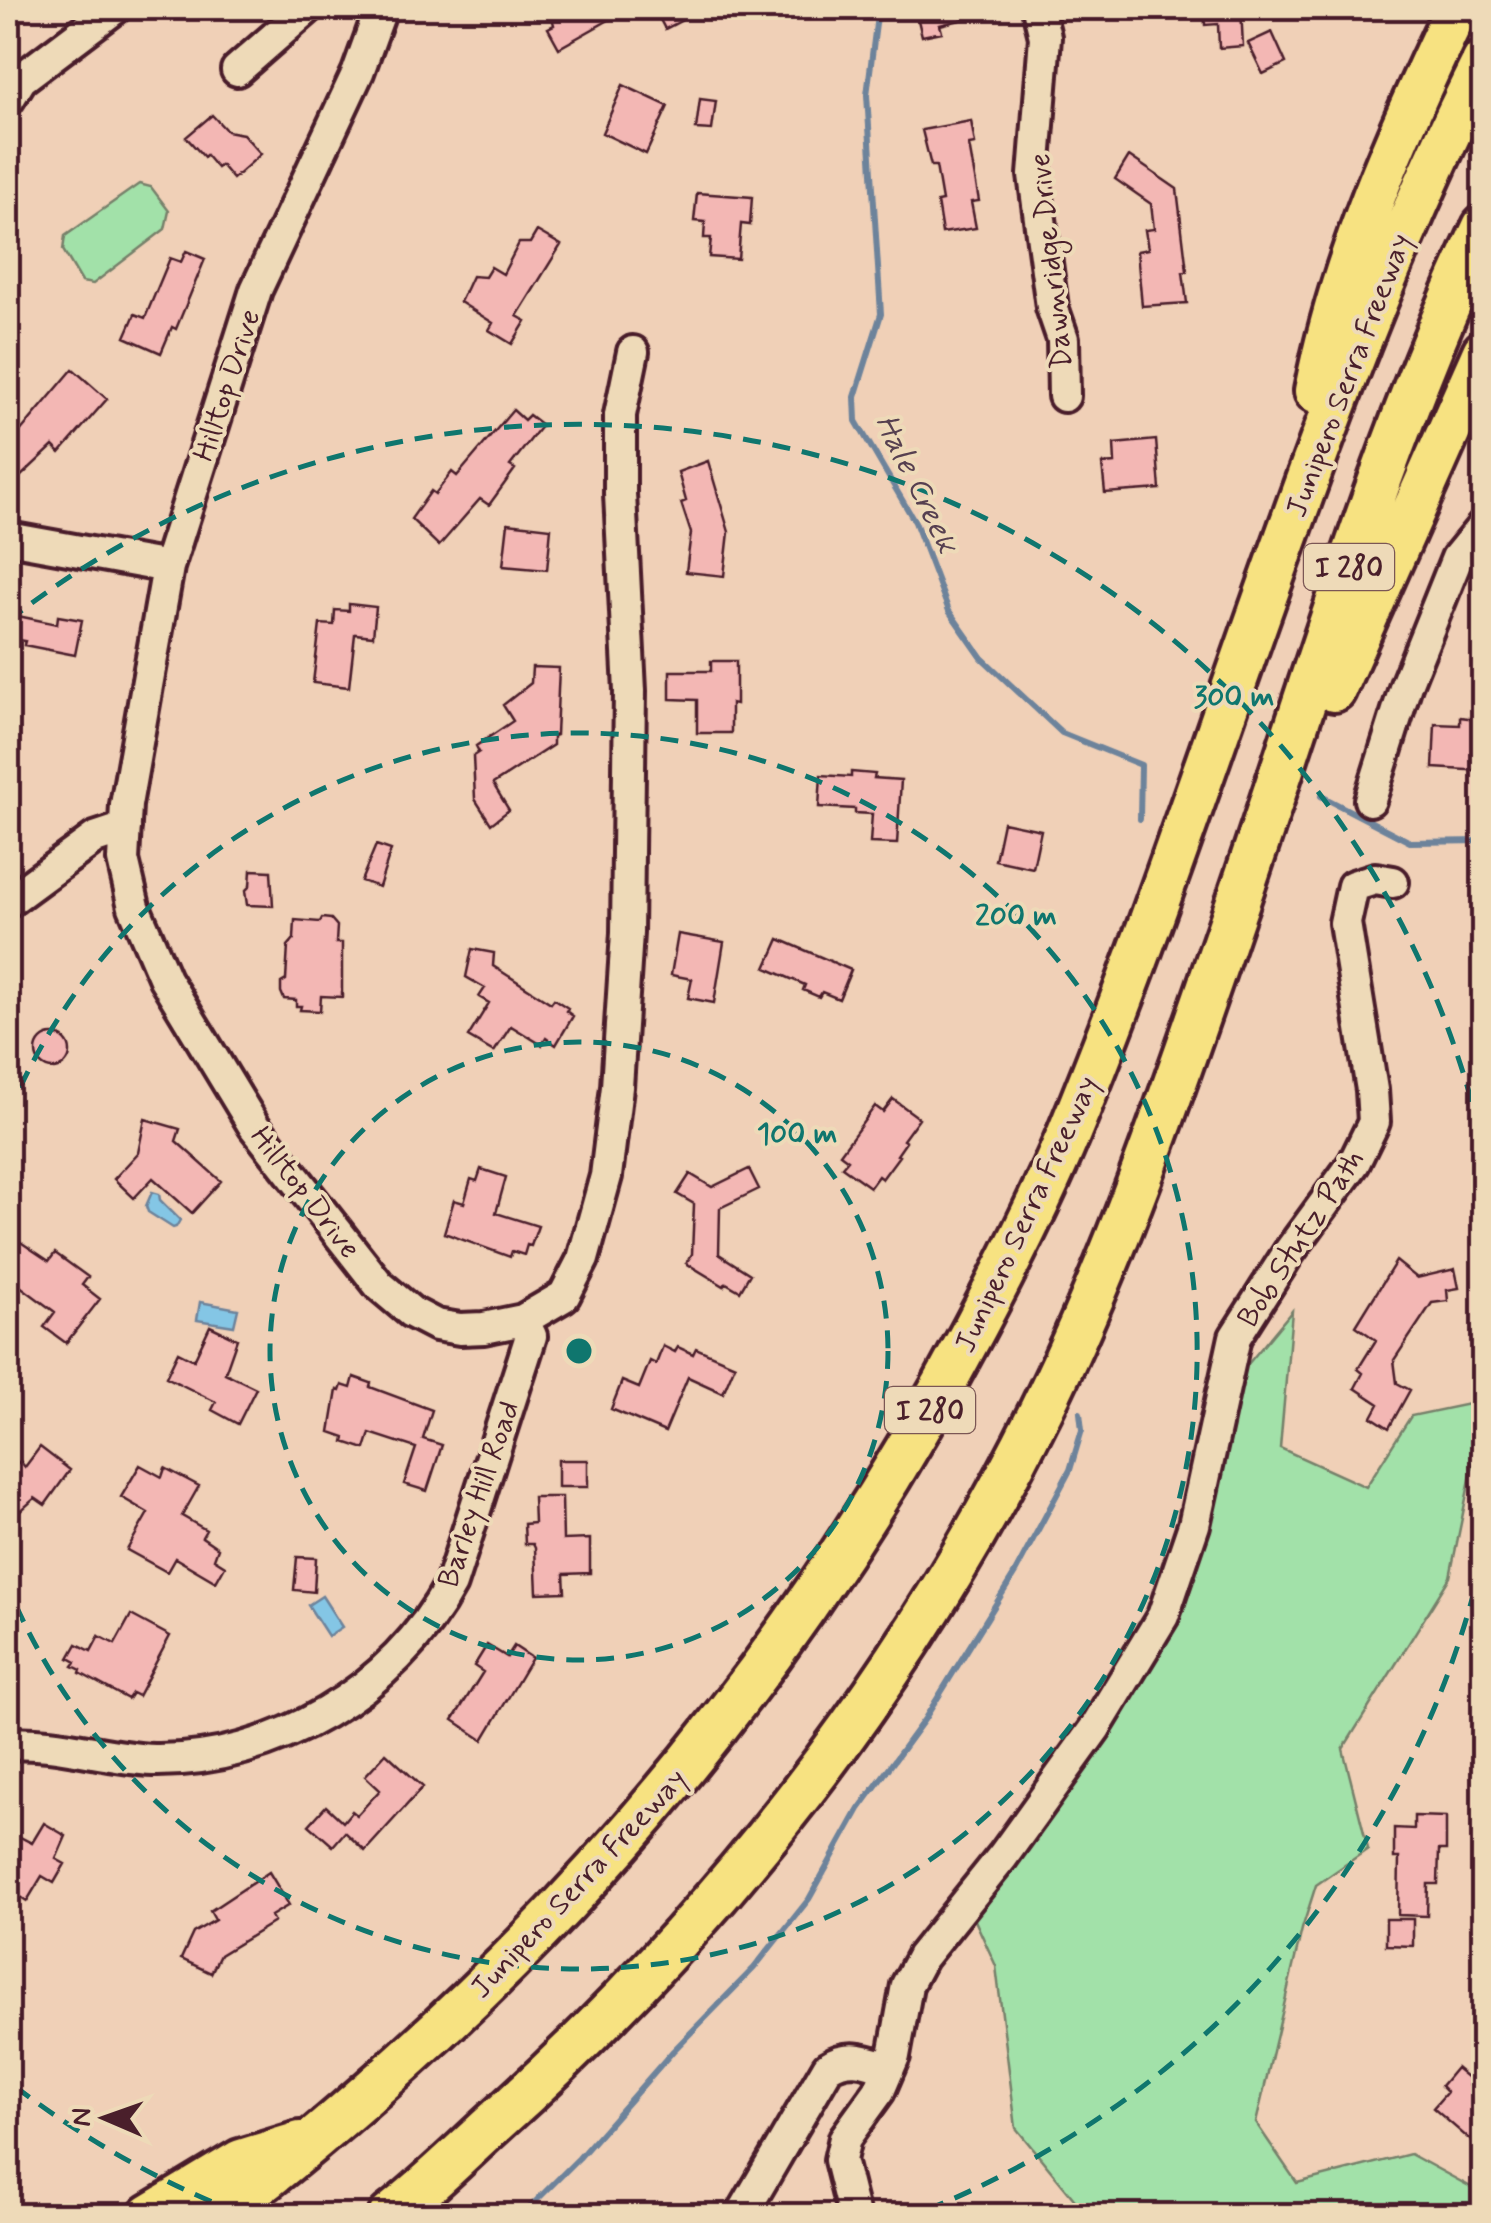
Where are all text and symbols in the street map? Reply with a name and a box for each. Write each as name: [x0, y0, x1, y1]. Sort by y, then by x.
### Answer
street label: Dawnridge Drive: [1021, 151, 1084, 371]
street label: Junipero Serra Freeway: [1277, 228, 1421, 523]
street label: Hilltop Drive: [185, 304, 270, 467]
water label: Hale Creek: [865, 407, 969, 562]
road number: I 280: [1304, 544, 1394, 590]
text: 300 m: [1194, 678, 1274, 717]
text: 200 m: [975, 897, 1057, 936]
street label: Junipero Serra Freeway: [946, 1070, 1109, 1359]
text: 100 m: [757, 1115, 837, 1154]
street label: Hilltop Drive: [241, 1119, 369, 1267]
street label: Bob Stutz Path: [1229, 1142, 1373, 1335]
centre of rings: [561, 1333, 597, 1369]
road number: I 280: [885, 1387, 975, 1433]
street label: Barley Hill Road: [429, 1396, 530, 1593]
street label: Junipero Serra Freeway: [462, 1761, 696, 2007]
north arrow: [55, 2068, 155, 2168]
text: N: [64, 2107, 101, 2127]

